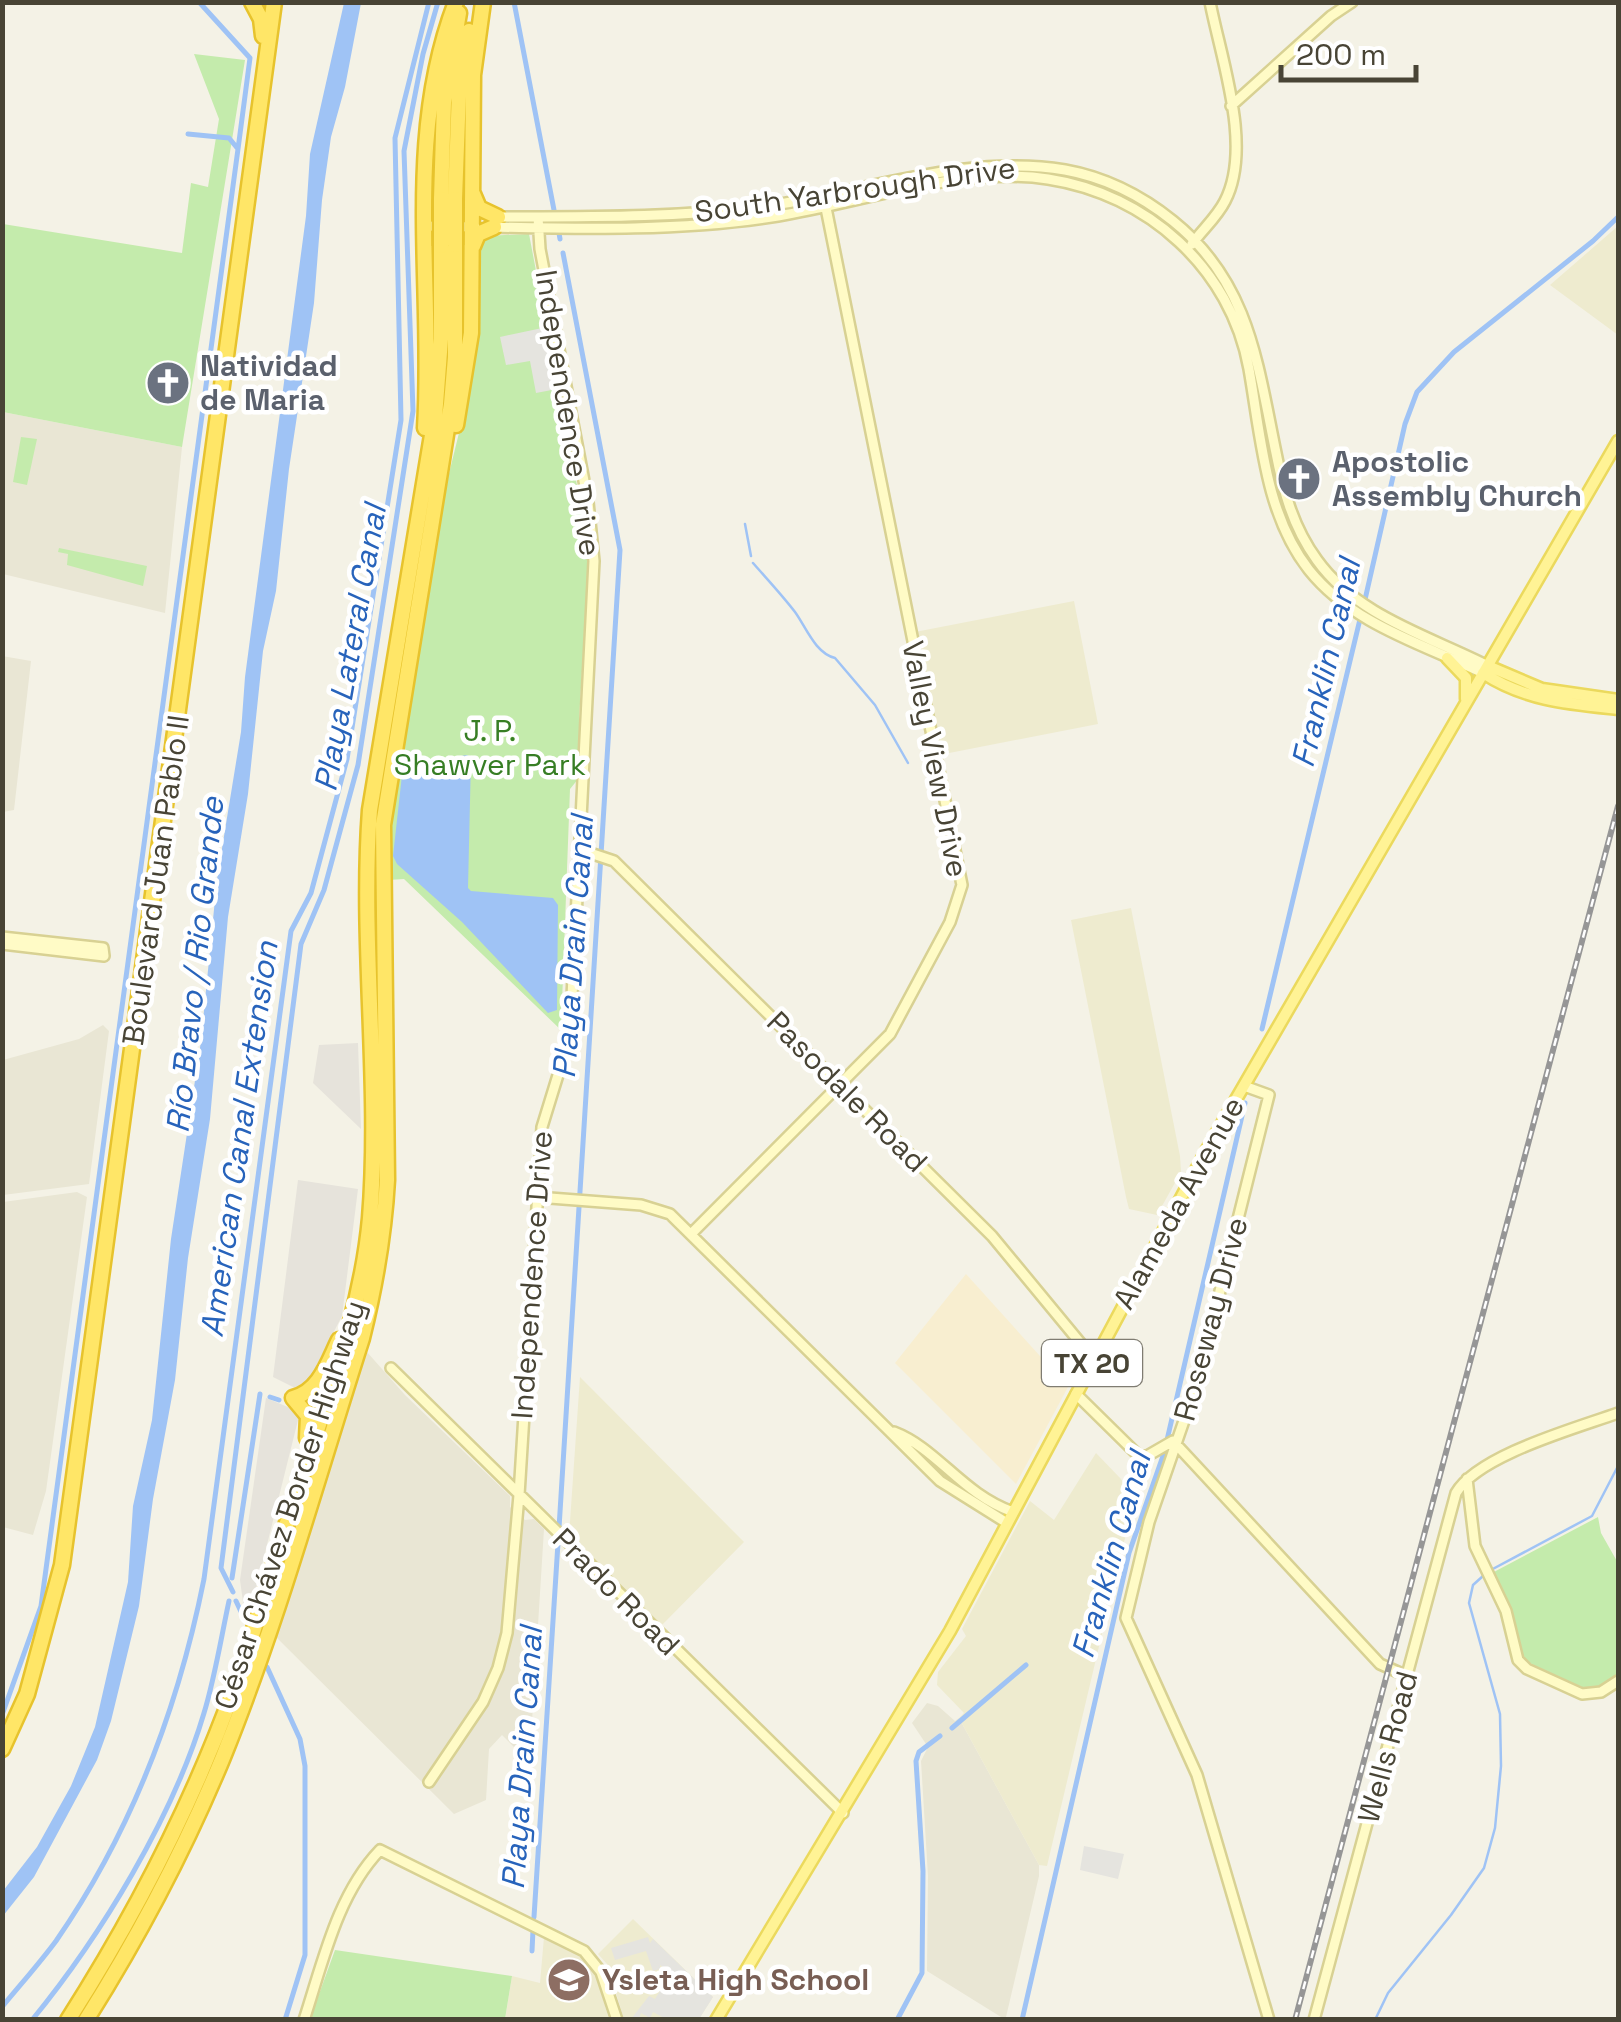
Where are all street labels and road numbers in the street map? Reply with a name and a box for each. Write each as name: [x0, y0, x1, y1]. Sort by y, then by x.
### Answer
street label: South Yarbrough Drive: [692, 148, 1018, 231]
street label: Independence Drive: [527, 267, 610, 559]
street label: Valley View Drive: [893, 637, 978, 880]
street label: Boulevard Juan Pablo II: [113, 712, 198, 1048]
street label: Pasodale Road: [759, 1003, 936, 1180]
street label: Alameda Avenue: [1104, 1090, 1253, 1316]
street label: Independence Drive: [502, 1129, 561, 1420]
street label: Roseway Drive: [1165, 1213, 1256, 1425]
street label: César Chávez Border Highway: [205, 1295, 374, 1714]
road number: TX 20: [1042, 1340, 1142, 1386]
street label: Prado Road: [544, 1520, 688, 1664]
street label: Wells Road: [1349, 1667, 1426, 1827]

